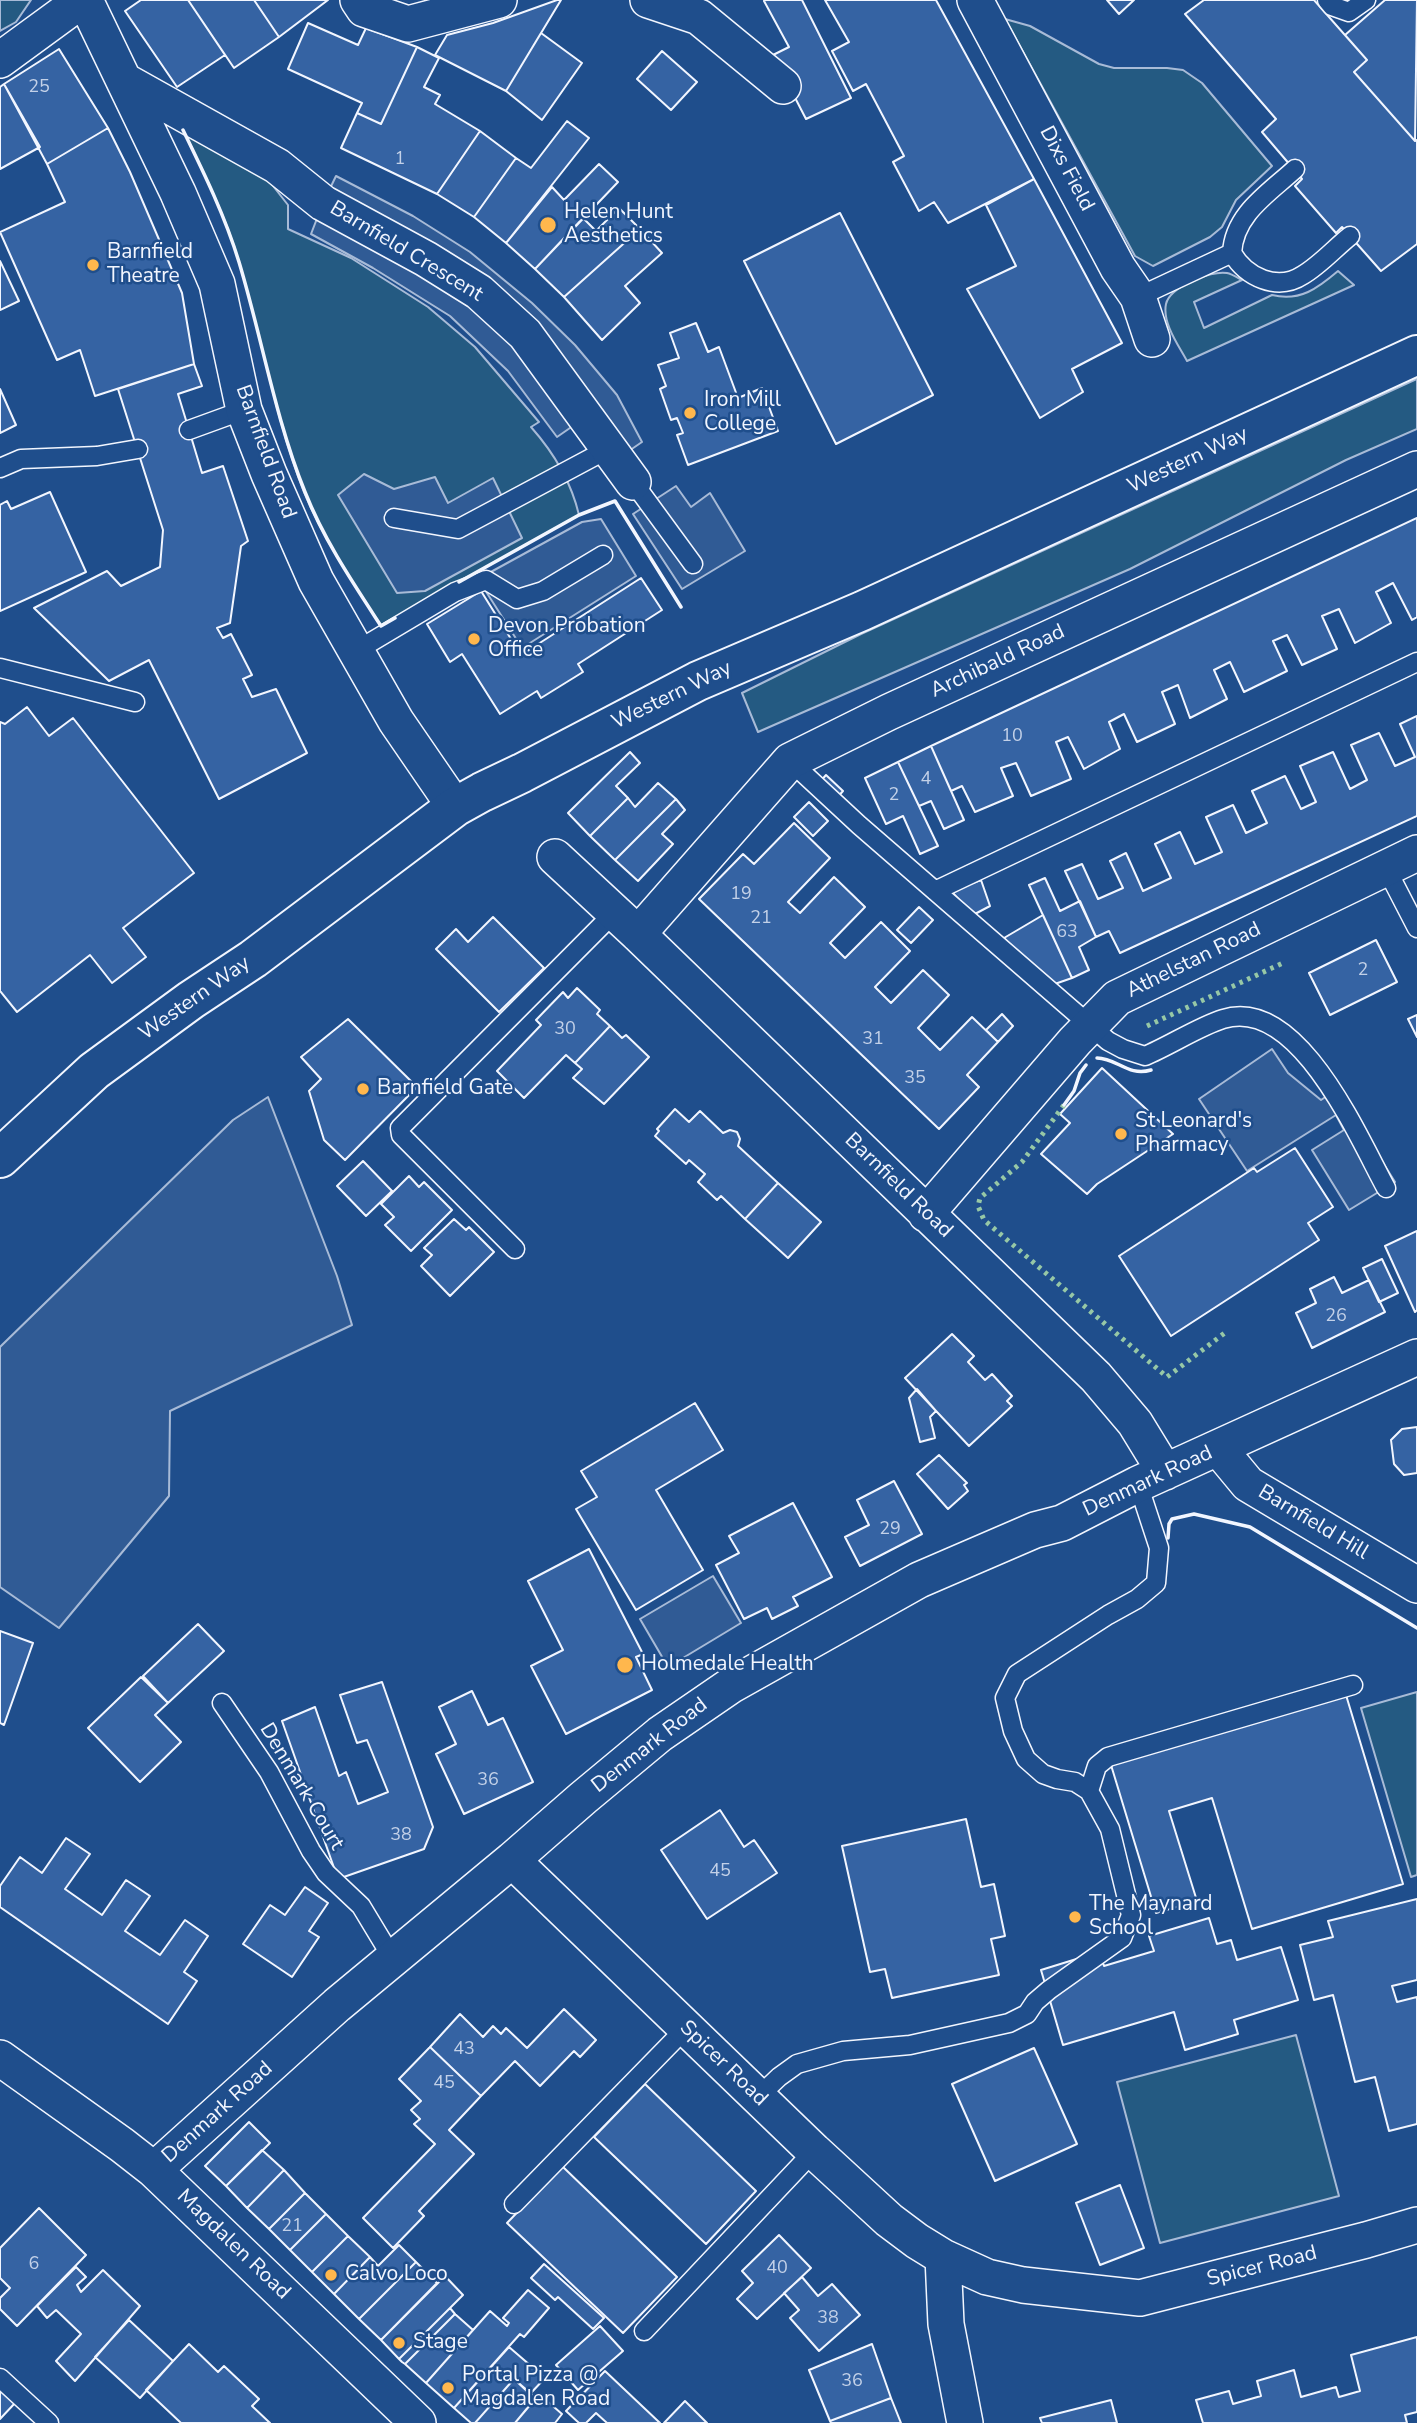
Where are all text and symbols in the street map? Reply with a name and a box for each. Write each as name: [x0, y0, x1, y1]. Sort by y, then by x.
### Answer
house number: 25: [28, 77, 50, 99]
street label: Dixs Field: [1033, 122, 1099, 216]
house number: 1: [395, 149, 405, 171]
street label: Barnfield Crescent: [325, 196, 487, 308]
place label: Helen Hunt Aesthetics: [564, 200, 673, 250]
marker: Helen Hunt Aesthetics: [538, 215, 558, 235]
place label: Barnfield Theatre: [107, 240, 193, 290]
marker: Barnfield Theatre: [85, 257, 101, 273]
street label: Barnfield Road: [229, 382, 301, 522]
place label: Iron Mill College: [704, 388, 781, 438]
marker: Iron Mill College: [682, 405, 698, 421]
street label: Western Way: [1124, 422, 1252, 500]
place label: Devon Probation Office: [488, 614, 646, 664]
street label: Archibald Road: [927, 620, 1069, 704]
marker: Devon Probation Office: [466, 631, 482, 647]
street label: Western Way: [608, 656, 736, 736]
house number: 10: [1001, 726, 1023, 748]
house number: 4: [921, 769, 931, 791]
house number: 2: [889, 785, 899, 807]
house number: 19: [730, 884, 752, 906]
house number: 21: [750, 908, 772, 930]
street label: Athelstan Road: [1123, 918, 1265, 1004]
house number: 63: [1056, 922, 1078, 944]
street label: Western Way: [135, 951, 255, 1047]
house number: 2: [1358, 960, 1368, 982]
house number: 30: [554, 1019, 576, 1041]
house number: 31: [862, 1029, 884, 1051]
house number: 35: [904, 1068, 926, 1090]
place label: Barnfield Gate: [377, 1076, 513, 1102]
marker: Barnfield Gate: [355, 1081, 371, 1097]
place label: St Leonard's Pharmacy: [1135, 1109, 1252, 1159]
marker: St Leonard's Pharmacy: [1113, 1126, 1129, 1142]
street label: Barnfield Road: [839, 1128, 957, 1244]
house number: 26: [1325, 1306, 1347, 1328]
street label: Denmark Road: [1079, 1441, 1217, 1523]
street label: Barnfield Hill: [1253, 1480, 1373, 1566]
house number: 29: [879, 1519, 901, 1541]
place label: Holmedale Health: [641, 1652, 814, 1678]
marker: Holmedale Health: [615, 1655, 635, 1675]
street label: Denmark Road: [587, 1693, 713, 1799]
street label: Denmark Court: [253, 1719, 349, 1855]
house number: 36: [477, 1770, 499, 1792]
house number: 38: [390, 1825, 412, 1847]
house number: 45: [709, 1861, 731, 1883]
place label: The Maynard School: [1089, 1892, 1213, 1942]
marker: The Maynard School: [1067, 1909, 1083, 1925]
street label: Spicer Road: [674, 2016, 772, 2112]
house number: 43: [453, 2039, 475, 2061]
street label: Denmark Road: [158, 2057, 278, 2169]
house number: 45: [433, 2073, 455, 2095]
street label: Magdalen Road: [171, 2184, 295, 2306]
house number: 21: [281, 2216, 303, 2238]
street label: Spicer Road: [1204, 2241, 1320, 2293]
house number: 6: [29, 2254, 39, 2276]
house number: 40: [766, 2258, 788, 2280]
place label: Calvo Loco: [345, 2262, 448, 2288]
marker: Calvo Loco: [323, 2267, 339, 2283]
house number: 38: [817, 2308, 839, 2330]
place label: Stage: [413, 2330, 468, 2356]
marker: Stage: [391, 2335, 407, 2351]
place label: Portal Pizza @ Magdalen Road: [462, 2363, 610, 2413]
house number: 36: [841, 2371, 863, 2393]
marker: Portal Pizza @ Magdalen Road: [440, 2380, 456, 2396]

